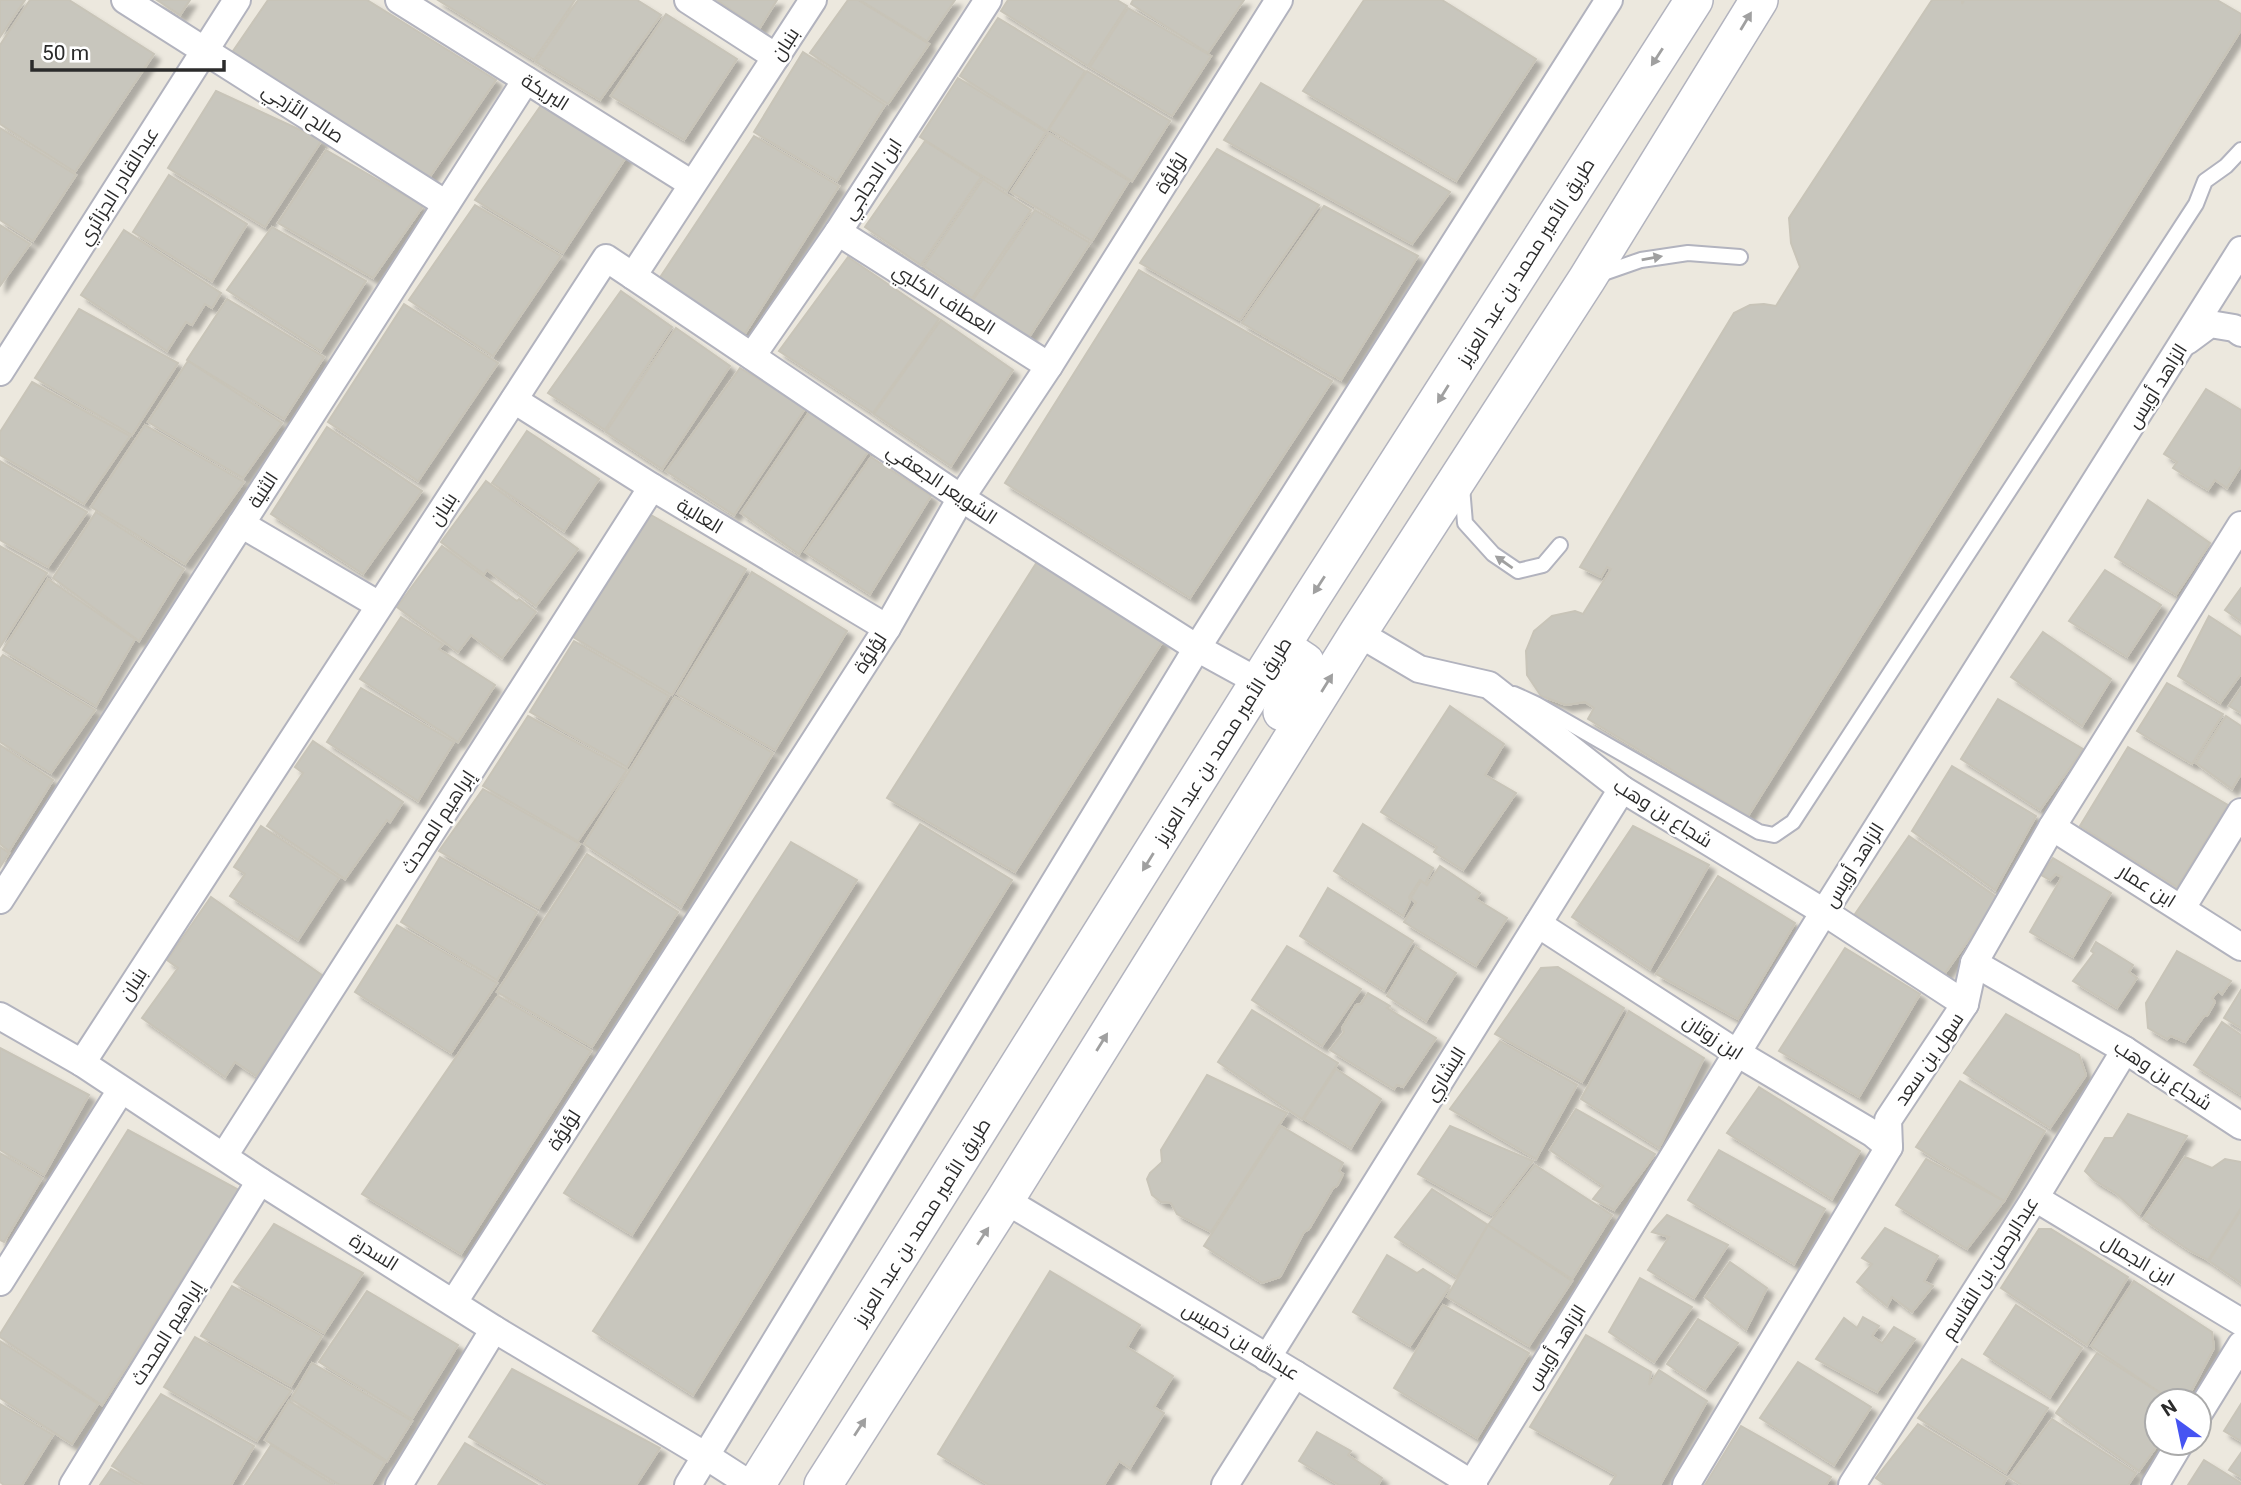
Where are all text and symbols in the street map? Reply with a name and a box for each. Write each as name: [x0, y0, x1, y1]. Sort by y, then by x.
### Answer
one-way arrow: [1740, 12, 1752, 31]
street label: بنبان: [766, 23, 804, 65]
scale bar: [32, 28, 224, 72]
text: 50 m: [42, 41, 89, 65]
one-way arrow: [1650, 48, 1663, 67]
street label: البريكة: [517, 69, 573, 115]
street label: صالح الأزجي: [256, 78, 348, 150]
street label: عبدالقادر الجزائري: [73, 123, 166, 251]
street label: ابن الدجاجي: [837, 134, 909, 226]
street label: لؤلؤة: [1150, 148, 1192, 198]
street label: طريق الأمير محمد بن عبد العزيز: [1452, 154, 1600, 371]
one-way arrow: [1641, 252, 1663, 263]
street label: العطاف الكلبي: [887, 258, 999, 342]
street label: الزاهد أويس: [2122, 339, 2192, 433]
one-way arrow: [1436, 385, 1449, 404]
street label: الشويعر الجعفي: [881, 439, 1002, 532]
street label: الثنية: [243, 468, 283, 512]
street label: بنبان: [424, 488, 462, 530]
street label: العالية: [673, 493, 727, 539]
one-way arrow: [1495, 555, 1513, 569]
one-way arrow: [1313, 576, 1326, 595]
street label: لؤلؤة: [849, 628, 891, 678]
street label: طريق الأمير محمد بن عبد العزيز: [1149, 633, 1297, 850]
one-way arrow: [1320, 674, 1333, 693]
street label: إبراهيم المحدث: [396, 766, 482, 879]
street label: شجاع بن وهب: [1608, 774, 1717, 854]
street label: الزاهد أويس: [1819, 818, 1889, 912]
one-way arrow: [1141, 852, 1154, 872]
street label: ابن عمار: [2113, 859, 2180, 912]
street label: بنبان: [114, 963, 152, 1005]
street label: سهل بن سعد: [1889, 1008, 1969, 1110]
street label: ابن زوتان: [1679, 1009, 1747, 1065]
one-way arrow: [1096, 1033, 1109, 1052]
street label: شجاع بن وهب: [2109, 1035, 2216, 1117]
street label: البشاري: [1419, 1043, 1473, 1107]
street label: لؤلؤة: [543, 1105, 585, 1155]
street label: طريق الأمير محمد بن عبد العزيز: [848, 1114, 996, 1331]
street label: عبدالرحمن بن القاسم: [1937, 1192, 2045, 1345]
one-way arrow: [976, 1226, 989, 1246]
street label: السدرة: [345, 1228, 403, 1276]
street label: ابن الجمال: [2097, 1229, 2179, 1291]
street label: إبراهيم المحدث: [126, 1277, 210, 1391]
street label: عبدالله بن خميس: [1178, 1296, 1304, 1385]
street label: الزاهد أويس: [1521, 1300, 1591, 1394]
north arrow: [2143, 1387, 2213, 1457]
text: N: [2157, 1395, 2181, 1421]
one-way arrow: [853, 1418, 866, 1437]

